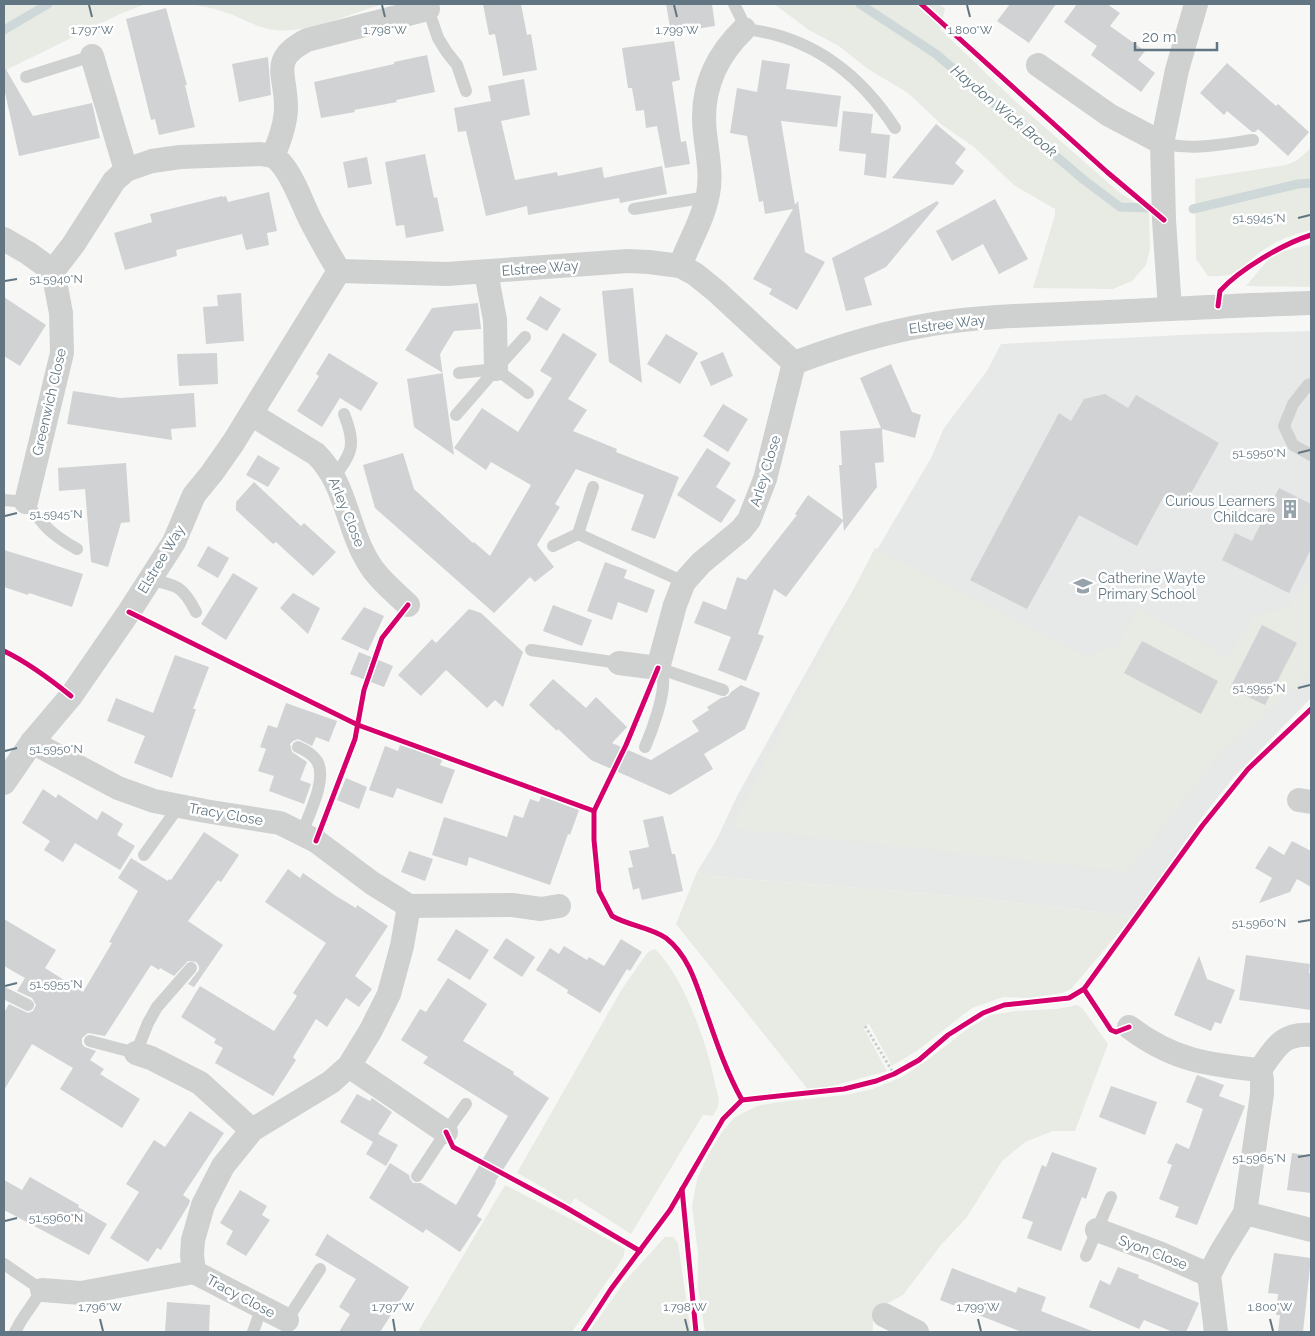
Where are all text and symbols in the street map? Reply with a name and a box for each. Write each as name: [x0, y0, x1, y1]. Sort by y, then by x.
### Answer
scale bar: [1135, 20, 1218, 52]
text: 1.797°W: [71, 23, 114, 37]
text: 1.798°W: [363, 23, 407, 37]
text: 1.799°W: [656, 23, 699, 37]
text: 1.800°W: [948, 23, 993, 37]
text: 20 m: [1142, 28, 1177, 46]
water label: Haydon Wick Brook: [947, 61, 1061, 161]
text: 51.5945°N: [1232, 211, 1286, 225]
street label: Elstree Way: [501, 257, 579, 279]
text: 51.5940°N: [29, 272, 83, 286]
street label: Elstree Way: [908, 311, 987, 337]
street label: Greenwich Close: [29, 347, 69, 457]
street label: Arley Close: [747, 433, 783, 509]
text: 51.5950°N: [1232, 446, 1286, 460]
street label: Arley Close: [326, 475, 368, 549]
place label: Curious Learners Childcare: [1165, 493, 1275, 525]
building icon: Curious Learners Childcare: [1279, 498, 1301, 520]
text: 51.5945°N: [29, 507, 83, 521]
street label: Elstree Way: [134, 522, 188, 596]
place label: Catherine Wayte Primary School: [1098, 570, 1205, 602]
school or university icon: Catherine Wayte Primary School: [1072, 575, 1094, 597]
text: 51.5955°N: [1232, 681, 1286, 695]
text: 51.5950°N: [29, 742, 83, 756]
street label: Tracy Close: [188, 800, 264, 828]
text: 51.5960°N: [1232, 916, 1286, 930]
text: 51.5955°N: [29, 977, 83, 991]
text: 51.5965°N: [1232, 1151, 1286, 1165]
text: 51.5960°N: [29, 1211, 83, 1225]
street label: Syon Close: [1116, 1232, 1190, 1272]
street label: Tracy Close: [204, 1271, 278, 1321]
text: 1.796°W: [78, 1300, 122, 1314]
text: 1.797°W: [372, 1300, 415, 1314]
text: 1.798°W: [663, 1300, 707, 1314]
text: 1.799°W: [957, 1300, 1000, 1314]
text: 1.800°W: [1248, 1300, 1293, 1314]

